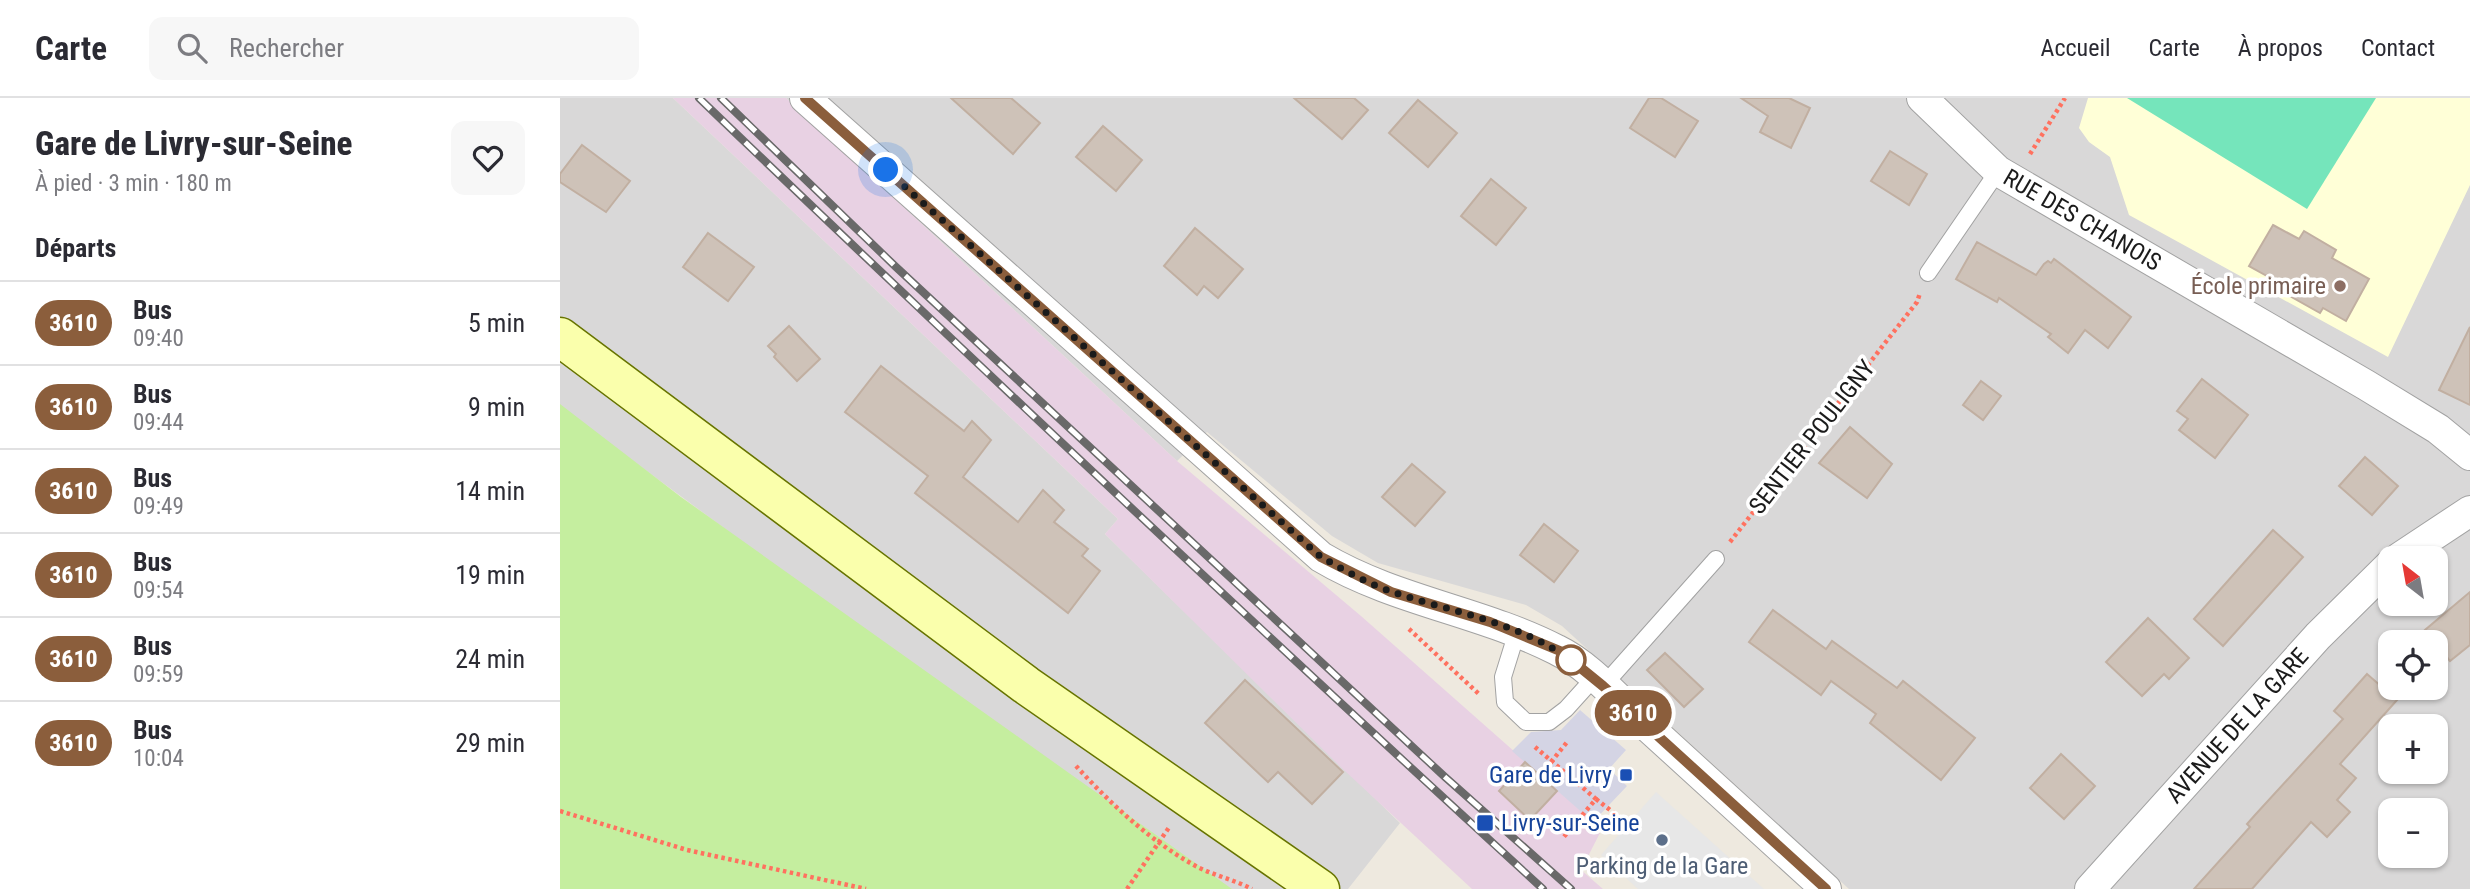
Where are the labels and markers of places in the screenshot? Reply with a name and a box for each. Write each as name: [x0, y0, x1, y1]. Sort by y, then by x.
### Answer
place label: École primaire: [2191, 272, 2326, 300]
marker: École primaire: [2332, 278, 2348, 294]
unlabelled marker: [1556, 645, 1586, 675]
place label: Gare de Livry: [1489, 761, 1612, 789]
marker: Gare de Livry: [1618, 767, 1634, 783]
place label: Livry-sur-Seine: [1501, 809, 1640, 837]
marker: Livry-sur-Seine: [1475, 813, 1495, 833]
marker: Parking de la Gare: [1654, 832, 1670, 848]
place label: Parking de la Gare: [1576, 852, 1748, 880]

